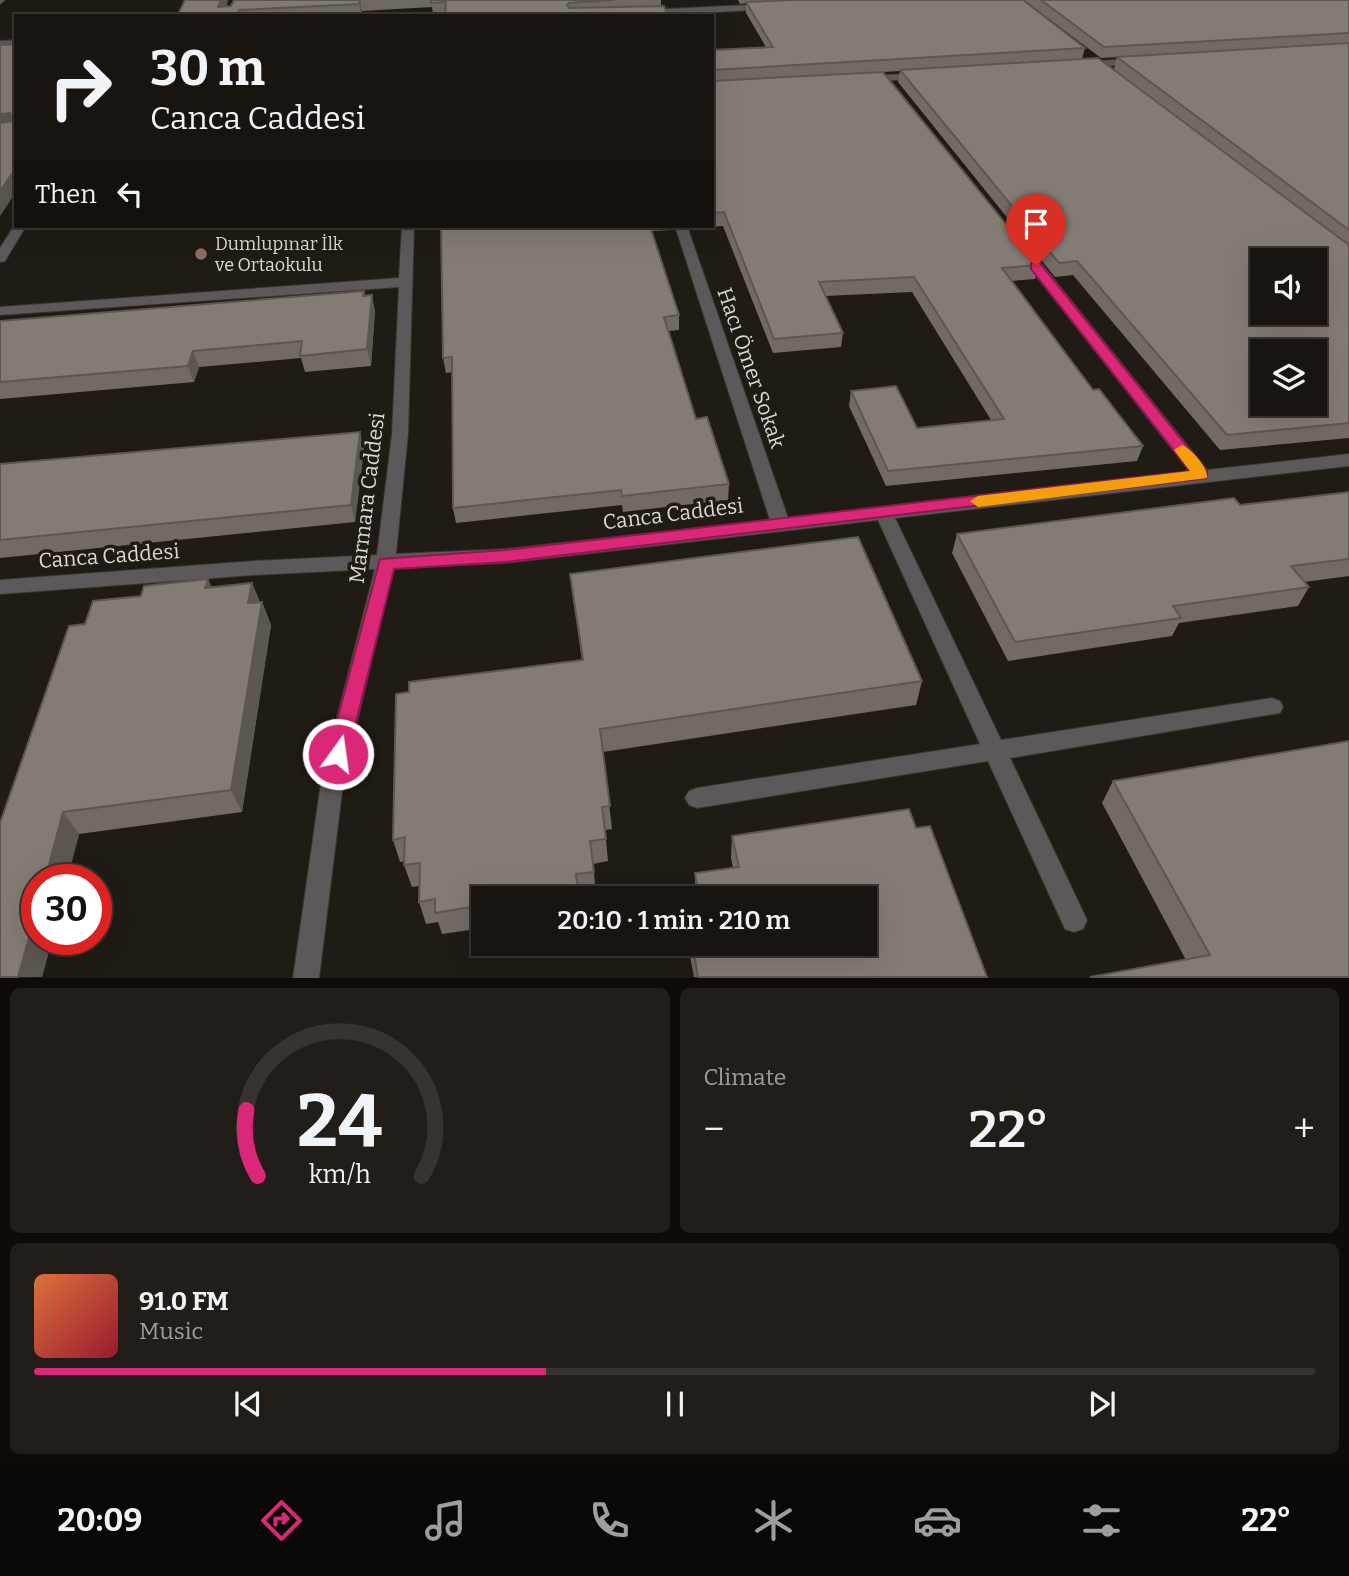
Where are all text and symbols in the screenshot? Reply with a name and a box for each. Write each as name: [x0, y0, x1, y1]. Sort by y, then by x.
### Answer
text: 30 m: [150, 39, 265, 98]
icon: right: [35, 42, 126, 133]
text: Canca Caddesi: [150, 99, 365, 137]
icon: left: [111, 175, 149, 213]
text: Then: [35, 179, 97, 210]
pin: [1006, 194, 1066, 266]
icon: arrive: [1017, 205, 1055, 243]
place label: Dumlupınar İlk ve Ortaokulu: [214, 233, 344, 276]
marker: Dumlupınar İlk ve Ortaokulu: [193, 246, 209, 262]
map controls: [1250, 248, 1327, 416]
button: sound: [1250, 248, 1327, 325]
street label: Hacı Ömer Sokak: [711, 284, 791, 452]
button: layers: [1250, 339, 1327, 416]
street label: Marmara Caddesi: [344, 411, 390, 585]
street label: Canca Caddesi: [601, 492, 745, 536]
street label: Canca Caddesi: [38, 538, 180, 574]
position arrow: [301, 717, 375, 791]
speed limit sign: 30: [21, 864, 112, 955]
text: 20:10 · 1 min · 210 m: [558, 905, 790, 936]
text: Climate: [704, 1063, 786, 1091]
text: 24: [297, 1079, 382, 1166]
text: 22°: [968, 1098, 1049, 1161]
text: −: [704, 1106, 724, 1152]
text: +: [1293, 1106, 1315, 1152]
text: km/h: [309, 1160, 371, 1190]
text: 91.0 FM: [139, 1286, 229, 1317]
text: Music: [139, 1317, 203, 1345]
icon: previous: [229, 1385, 267, 1423]
icon: pause: [656, 1385, 694, 1423]
icon: next: [1083, 1385, 1121, 1423]
icon: directions: [257, 1496, 306, 1545]
icon: music: [421, 1496, 470, 1545]
icon: phone: [585, 1496, 634, 1545]
icon: climate: [749, 1496, 798, 1545]
icon: car: [913, 1496, 962, 1545]
icon: filters: [1077, 1496, 1126, 1545]
text: 20:09: [57, 1501, 143, 1539]
text: 22°: [1241, 1501, 1291, 1539]

